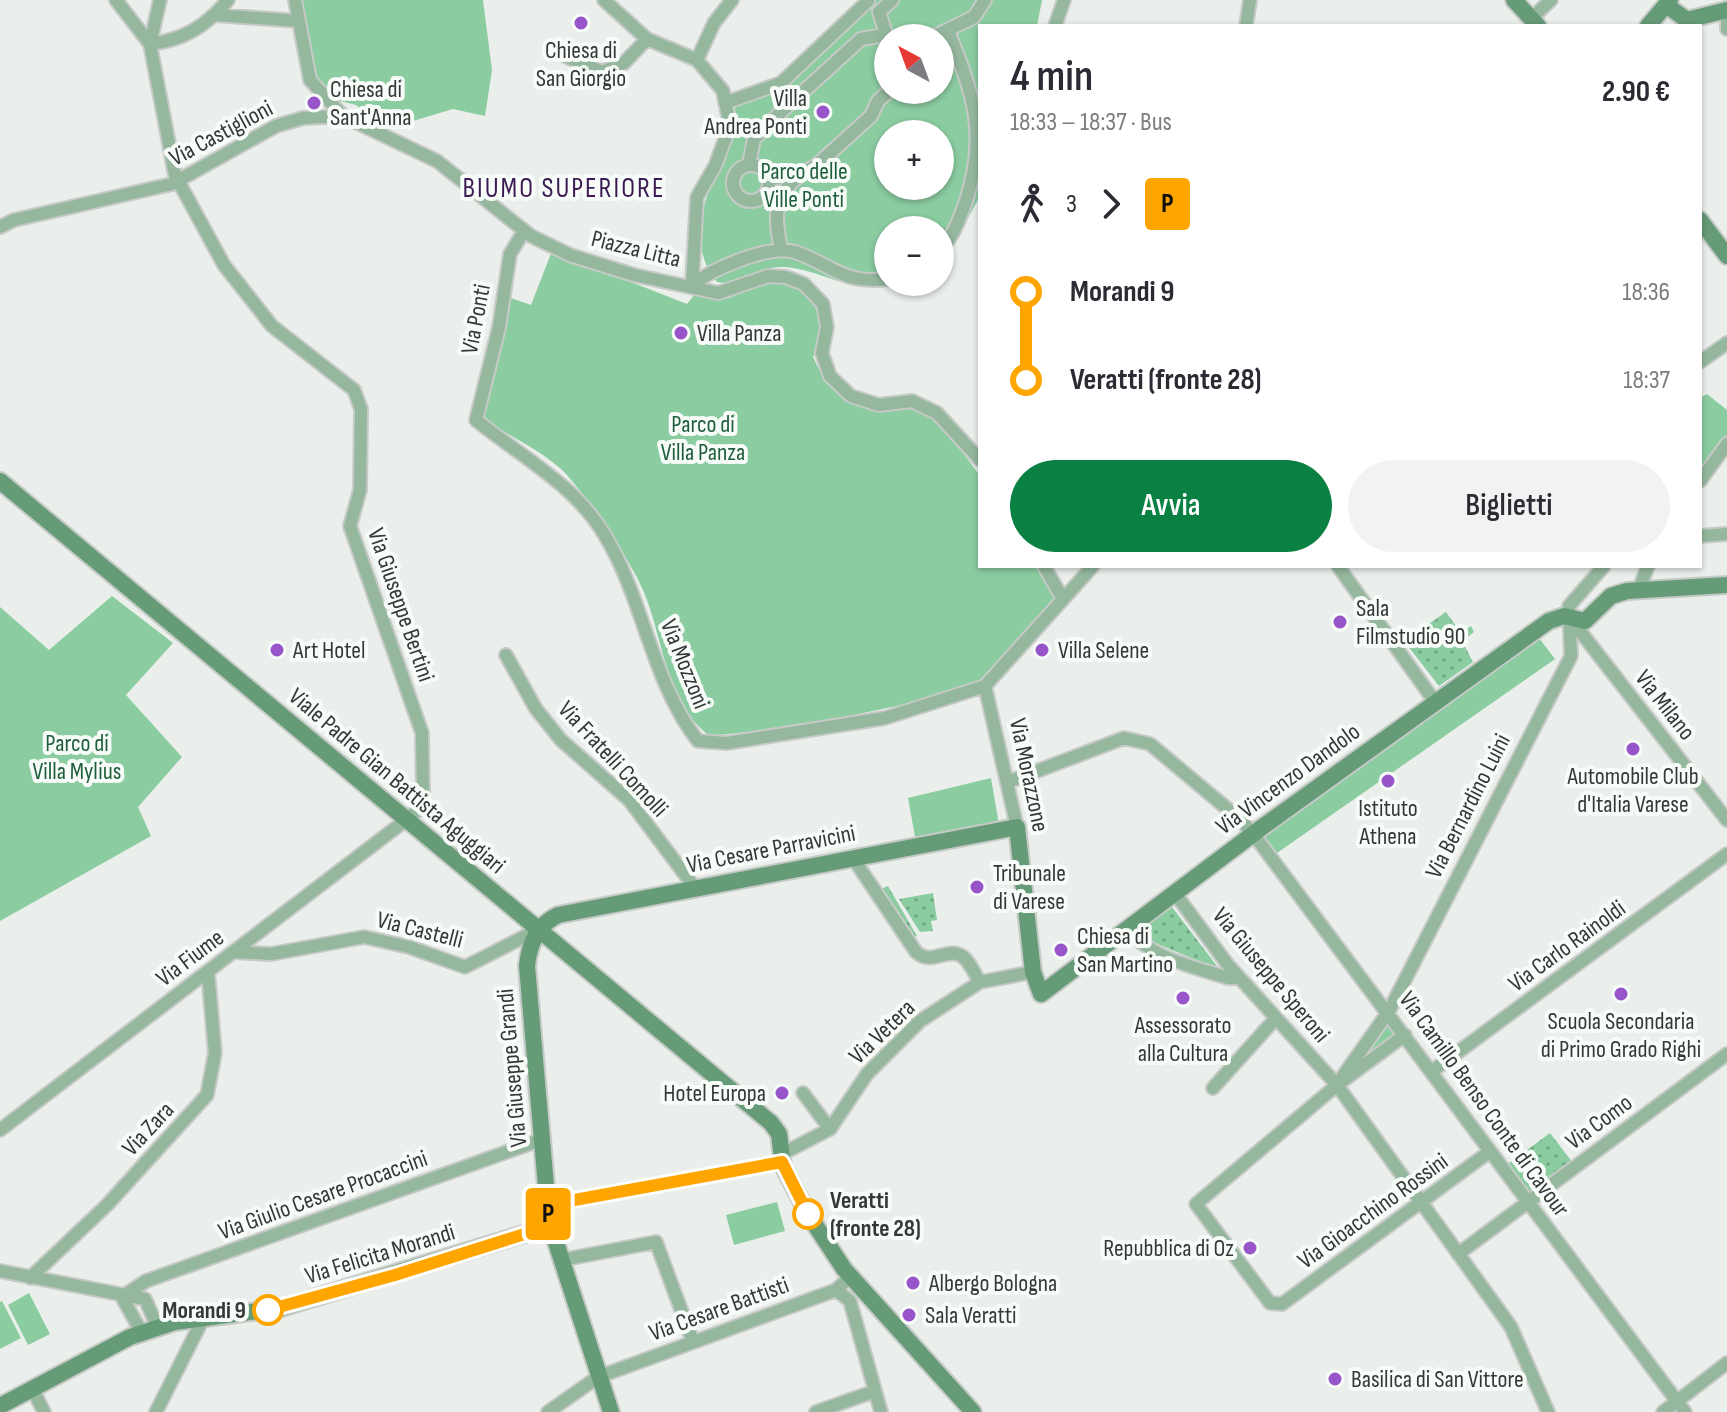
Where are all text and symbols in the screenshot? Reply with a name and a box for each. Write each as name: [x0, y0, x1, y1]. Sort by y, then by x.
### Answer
marker: Chiesa di San Giorgio: [572, 14, 590, 32]
north arrow: [874, 24, 954, 104]
map controls: [874, 24, 954, 296]
place label: Chiesa di San Giorgio: [536, 36, 626, 93]
text: 4 min: [1010, 50, 1093, 103]
text: 2.90 €: [1602, 74, 1670, 110]
place label: Chiesa di Sant'Anna: [330, 75, 412, 132]
place label: Villa Andrea Ponti: [703, 84, 807, 141]
street label: Via Castiglioni: [164, 94, 278, 172]
marker: Chiesa di Sant'Anna: [305, 94, 323, 112]
marker: Villa Andrea Ponti: [814, 103, 832, 121]
text: 18:33 – 18:37 · Bus: [1010, 107, 1172, 138]
button: +: [874, 120, 954, 200]
park label: Parco delle Ville Ponti: [760, 157, 848, 214]
district label: BIUMO SUPERIORE: [463, 172, 665, 205]
icon: walk: [1010, 182, 1054, 226]
icon: forward: [1089, 182, 1133, 226]
text: P: [1161, 187, 1174, 220]
text: 3: [1066, 189, 1077, 220]
button: −: [874, 216, 954, 296]
street label: Piazza Litta: [588, 224, 684, 274]
text: Morandi 9: [1070, 274, 1175, 310]
text: 18:36: [1622, 277, 1670, 308]
street label: Via Ponti: [455, 282, 497, 356]
place label: Villa Panza: [697, 319, 781, 348]
marker: Villa Panza: [672, 324, 690, 342]
text: Veratti (fronte 28): [1070, 362, 1262, 398]
text: 18:37: [1623, 365, 1670, 396]
park label: Parco di Villa Panza: [661, 410, 745, 467]
button: Avvia: [1010, 460, 1332, 552]
button: Biglietti: [1348, 460, 1670, 552]
street label: Via Giuseppe Bertini: [361, 524, 441, 686]
place label: Sala Filmstudio 90: [1356, 594, 1465, 651]
marker: Sala Filmstudio 90: [1331, 613, 1349, 631]
street label: Via Mozzoni: [654, 615, 716, 713]
place label: Art Hotel: [292, 636, 365, 665]
place label: Villa Selene: [1058, 636, 1149, 665]
marker: Art Hotel: [268, 641, 286, 659]
marker: Villa Selene: [1033, 641, 1051, 659]
street label: Via Milano: [1629, 664, 1701, 746]
street label: Viale Padre Gian Battista Aguggiari: [283, 682, 511, 880]
street label: Via Fratelli Comolli: [552, 695, 674, 823]
street label: Via Morazzone: [1003, 716, 1055, 834]
street label: Via Vincenzo Dandolo: [1210, 717, 1366, 841]
park label: Parco di Villa Mylius: [33, 729, 121, 786]
street label: Via Bernardino Luini: [1419, 729, 1517, 883]
marker: Automobile Club d'Italia Varese: [1624, 740, 1642, 758]
place label: Automobile Club d'Italia Varese: [1566, 762, 1699, 819]
marker: Istituto Athena: [1379, 772, 1397, 790]
place label: Istituto Athena: [1358, 794, 1418, 851]
street label: Via Cesare Parravicini: [684, 818, 858, 880]
place label: Tribunale di Varese: [993, 859, 1066, 916]
marker: Tribunale di Varese: [968, 878, 986, 896]
street label: Via Carlo Rainoldi: [1503, 894, 1631, 998]
street label: Via Giuseppe Speroni: [1206, 902, 1336, 1048]
street label: Via Castelli: [374, 905, 466, 955]
place label: Chiesa di San Martino: [1077, 922, 1173, 979]
street label: Via Fiume: [150, 923, 230, 993]
marker: Chiesa di San Martino: [1052, 941, 1070, 959]
marker: Scuola Secondaria di Primo Grado Righi: [1612, 985, 1630, 1003]
street label: Via Camillo Benso Conte di Cavour: [1393, 986, 1576, 1222]
street label: Via Giuseppe Grandi: [491, 988, 533, 1148]
marker: Assessorato alla Cultura: [1174, 989, 1192, 1007]
street label: Via Vetera: [843, 994, 921, 1070]
place label: Scuola Secondaria di Primo Grado Righi: [1541, 1007, 1701, 1064]
place label: Assessorato alla Cultura: [1134, 1011, 1231, 1068]
place label: Hotel Europa: [663, 1079, 766, 1108]
marker: Hotel Europa: [773, 1084, 791, 1102]
street label: Via Como: [1560, 1088, 1638, 1156]
street label: Via Zara: [116, 1096, 180, 1162]
street label: Via Giulio Cesare Procaccini: [215, 1144, 431, 1246]
street label: Via Gioacchino Rossini: [1292, 1147, 1454, 1275]
place label: Veratti (fronte 28): [830, 1186, 921, 1243]
line badge: P: [522, 1188, 574, 1240]
text: P: [542, 1197, 554, 1230]
marker: Veratti (fronte 28): [793, 1199, 823, 1229]
street label: Via Felicita Morandi: [302, 1217, 458, 1291]
place label: Repubblica di Oz: [1103, 1234, 1234, 1263]
marker: Repubblica di Oz: [1241, 1239, 1259, 1257]
place label: Albergo Bologna: [928, 1269, 1057, 1298]
street label: Via Cesare Battisti: [645, 1270, 793, 1348]
marker: Albergo Bologna: [904, 1274, 922, 1292]
marker: Morandi 9: [253, 1295, 283, 1325]
place label: Morandi 9: [162, 1296, 246, 1325]
place label: Sala Veratti: [925, 1301, 1017, 1330]
marker: Sala Veratti: [900, 1306, 918, 1324]
place label: Basilica di San Vittore: [1351, 1365, 1524, 1394]
marker: Basilica di San Vittore: [1326, 1370, 1344, 1388]

